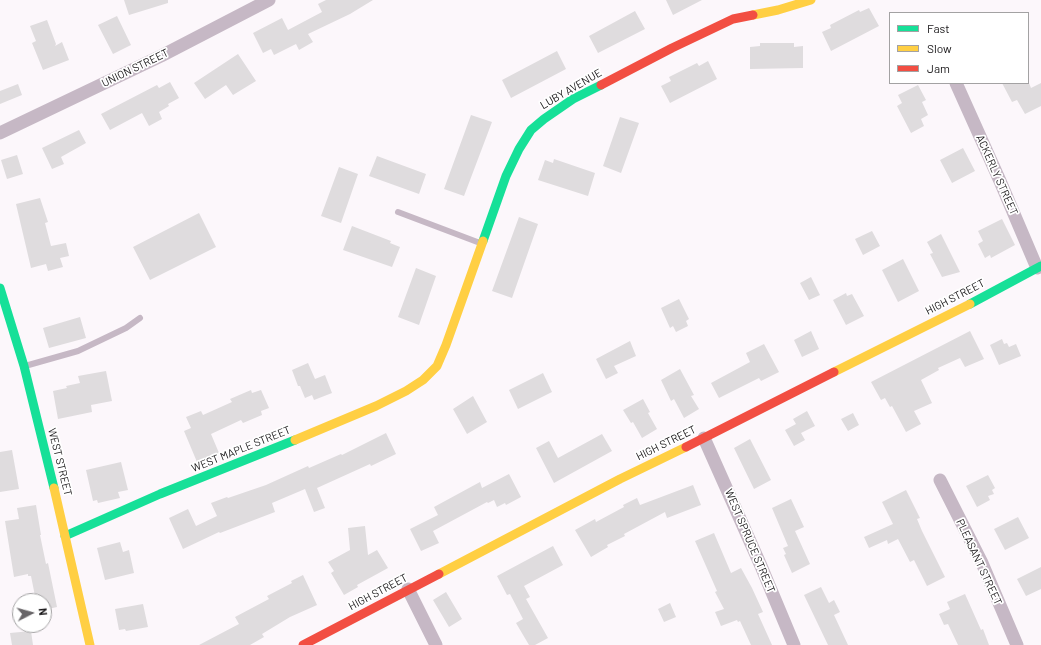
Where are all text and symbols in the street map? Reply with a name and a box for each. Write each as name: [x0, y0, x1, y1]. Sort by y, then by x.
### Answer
legend: [889, 12, 1029, 84]
text: Fast: [927, 21, 950, 35]
text: Slow: [927, 41, 952, 55]
street label: UNION STREET: [99, 46, 171, 90]
text: Jam: [927, 61, 950, 75]
street label: LUBY AVENUE: [538, 66, 604, 112]
street label: ACKERLY STREET: [973, 133, 1021, 217]
street label: HIGH STREET: [923, 276, 987, 318]
street label: WEST MAPLE STREET: [190, 423, 292, 475]
street label: HIGH STREET: [634, 423, 698, 463]
street label: WEST STREET: [45, 427, 75, 497]
street label: WEST SPRUCE STREET: [722, 487, 778, 595]
street label: PLEASANT STREET: [953, 517, 1005, 607]
street label: HIGH STREET: [346, 571, 410, 613]
north arrow: [12, 593, 52, 633]
text: N: [37, 607, 50, 616]

